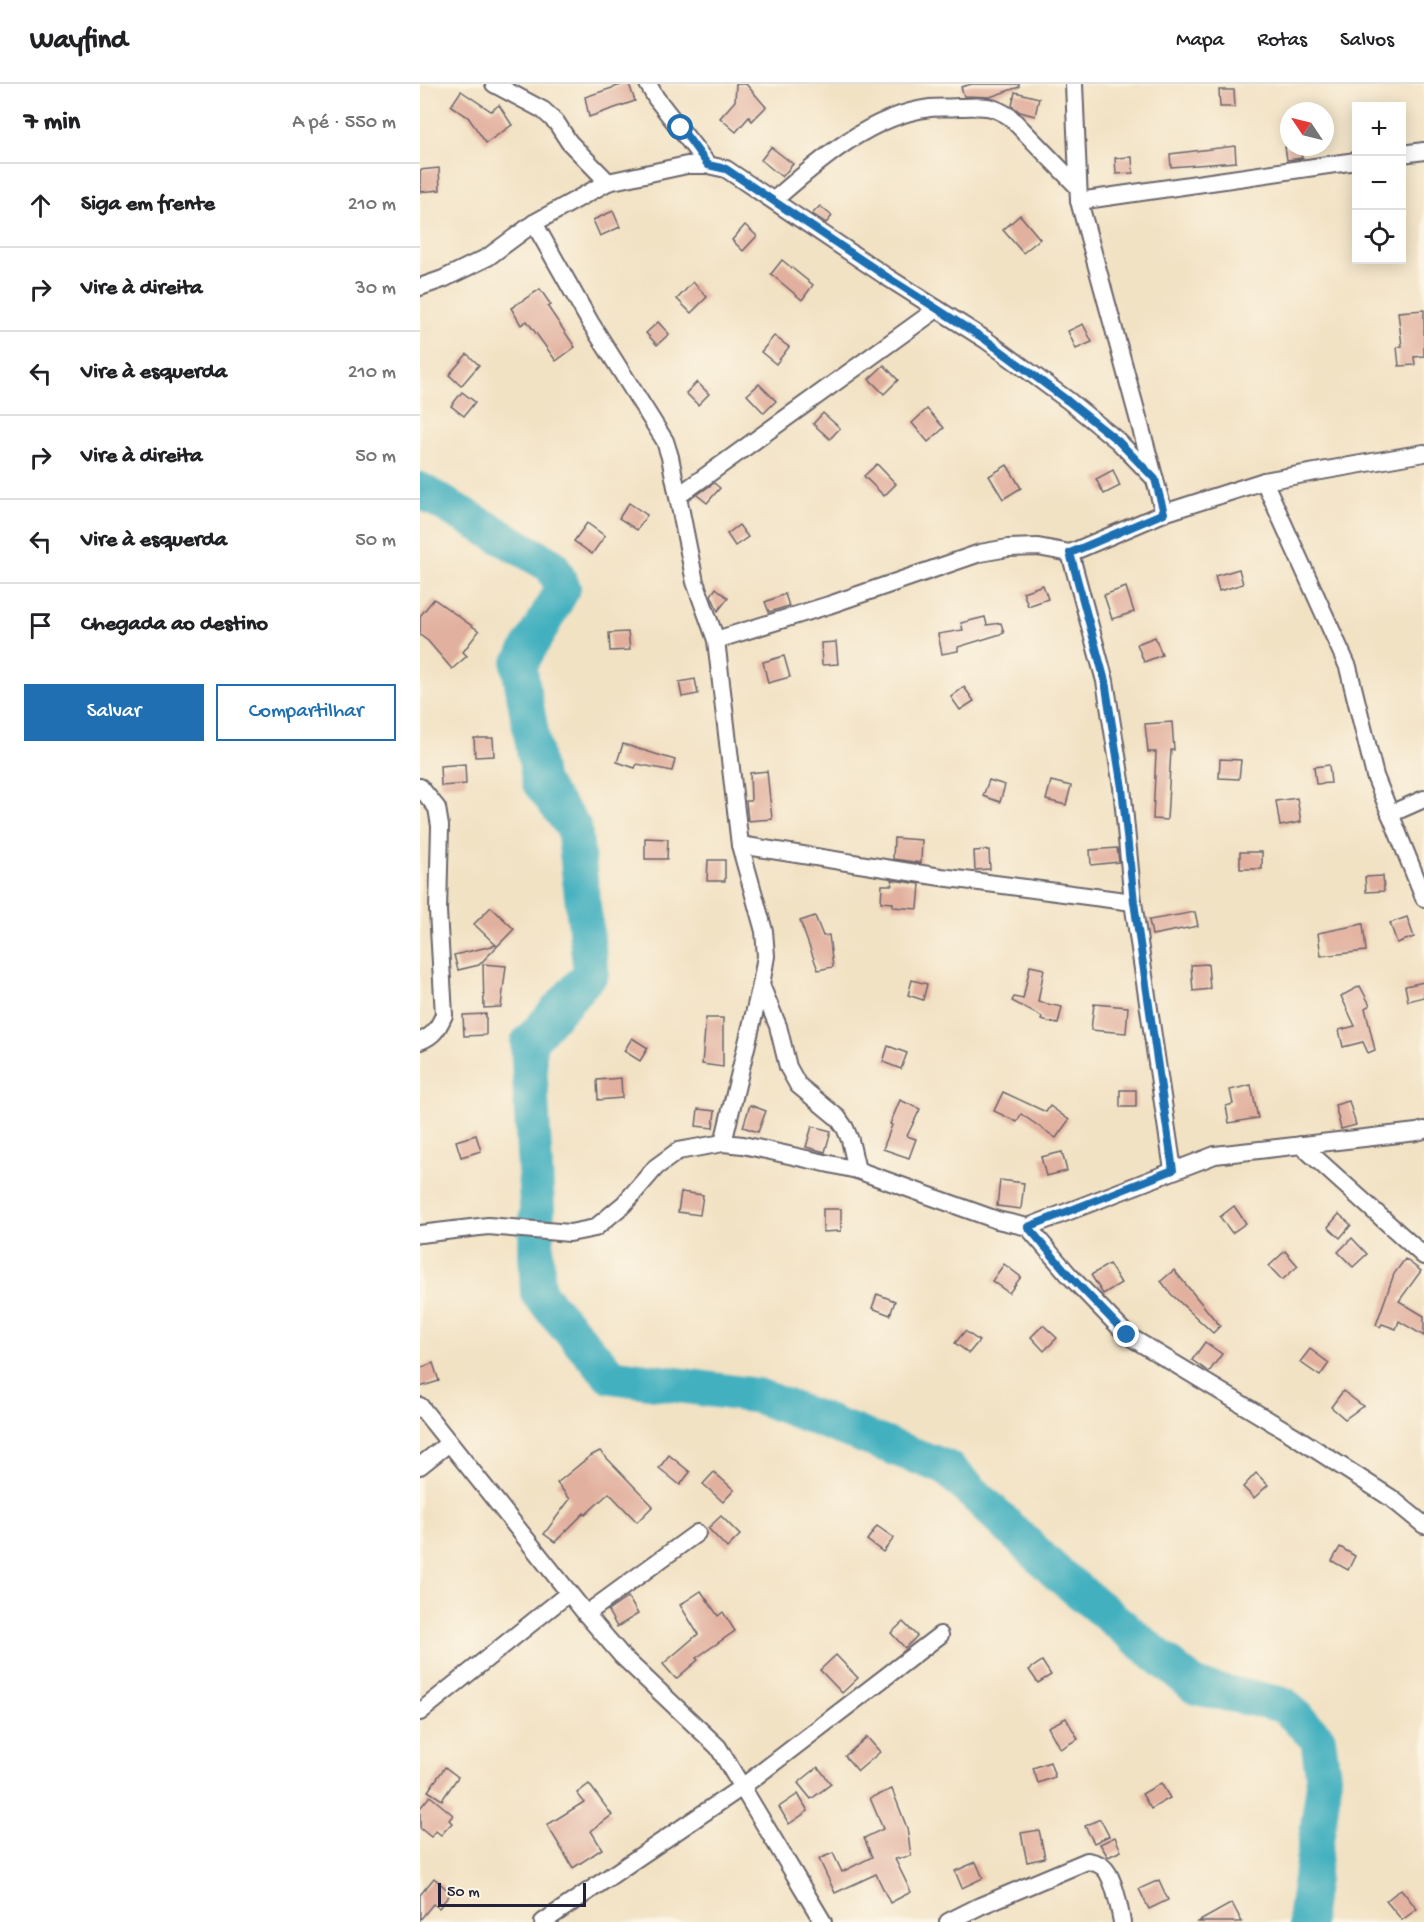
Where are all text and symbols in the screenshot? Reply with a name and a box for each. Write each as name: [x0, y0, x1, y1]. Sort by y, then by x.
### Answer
text: Wayfind: [30, 25, 127, 58]
text: Mapa: [1176, 29, 1224, 54]
text: Rotas: [1257, 29, 1307, 54]
text: Salvos: [1340, 29, 1394, 54]
north arrow: [1280, 102, 1334, 156]
map controls: [1352, 102, 1406, 264]
button: +: [1352, 102, 1406, 156]
text: 7 min: [24, 108, 80, 139]
text: A pé · 550 m: [292, 112, 396, 135]
route start: [667, 114, 693, 140]
button: −: [1352, 156, 1406, 210]
icon: ahead: [24, 189, 57, 222]
text: Siga em frente: [81, 192, 215, 218]
text: 210 m: [348, 194, 396, 217]
button: locate: [1352, 210, 1406, 264]
icon: right: [24, 273, 57, 306]
text: Vire à direita: [81, 276, 203, 302]
text: 30 m: [355, 278, 396, 301]
icon: left: [24, 357, 57, 390]
text: Vire à esquerda: [81, 360, 227, 386]
text: 210 m: [348, 362, 396, 385]
icon: right: [24, 441, 57, 474]
text: Vire à direita: [81, 444, 203, 470]
text: 50 m: [355, 446, 396, 469]
icon: left: [24, 525, 57, 558]
text: Vire à esquerda: [81, 528, 227, 554]
text: 50 m: [355, 530, 396, 553]
icon: arrive: [24, 609, 57, 642]
text: Chegada ao destino: [81, 612, 268, 638]
button: Salvar: [24, 684, 204, 741]
button: Compartilhar: [216, 684, 396, 741]
route end: [1113, 1321, 1139, 1347]
scale bar: [438, 1880, 586, 1908]
text: 50 m: [447, 1884, 480, 1903]

